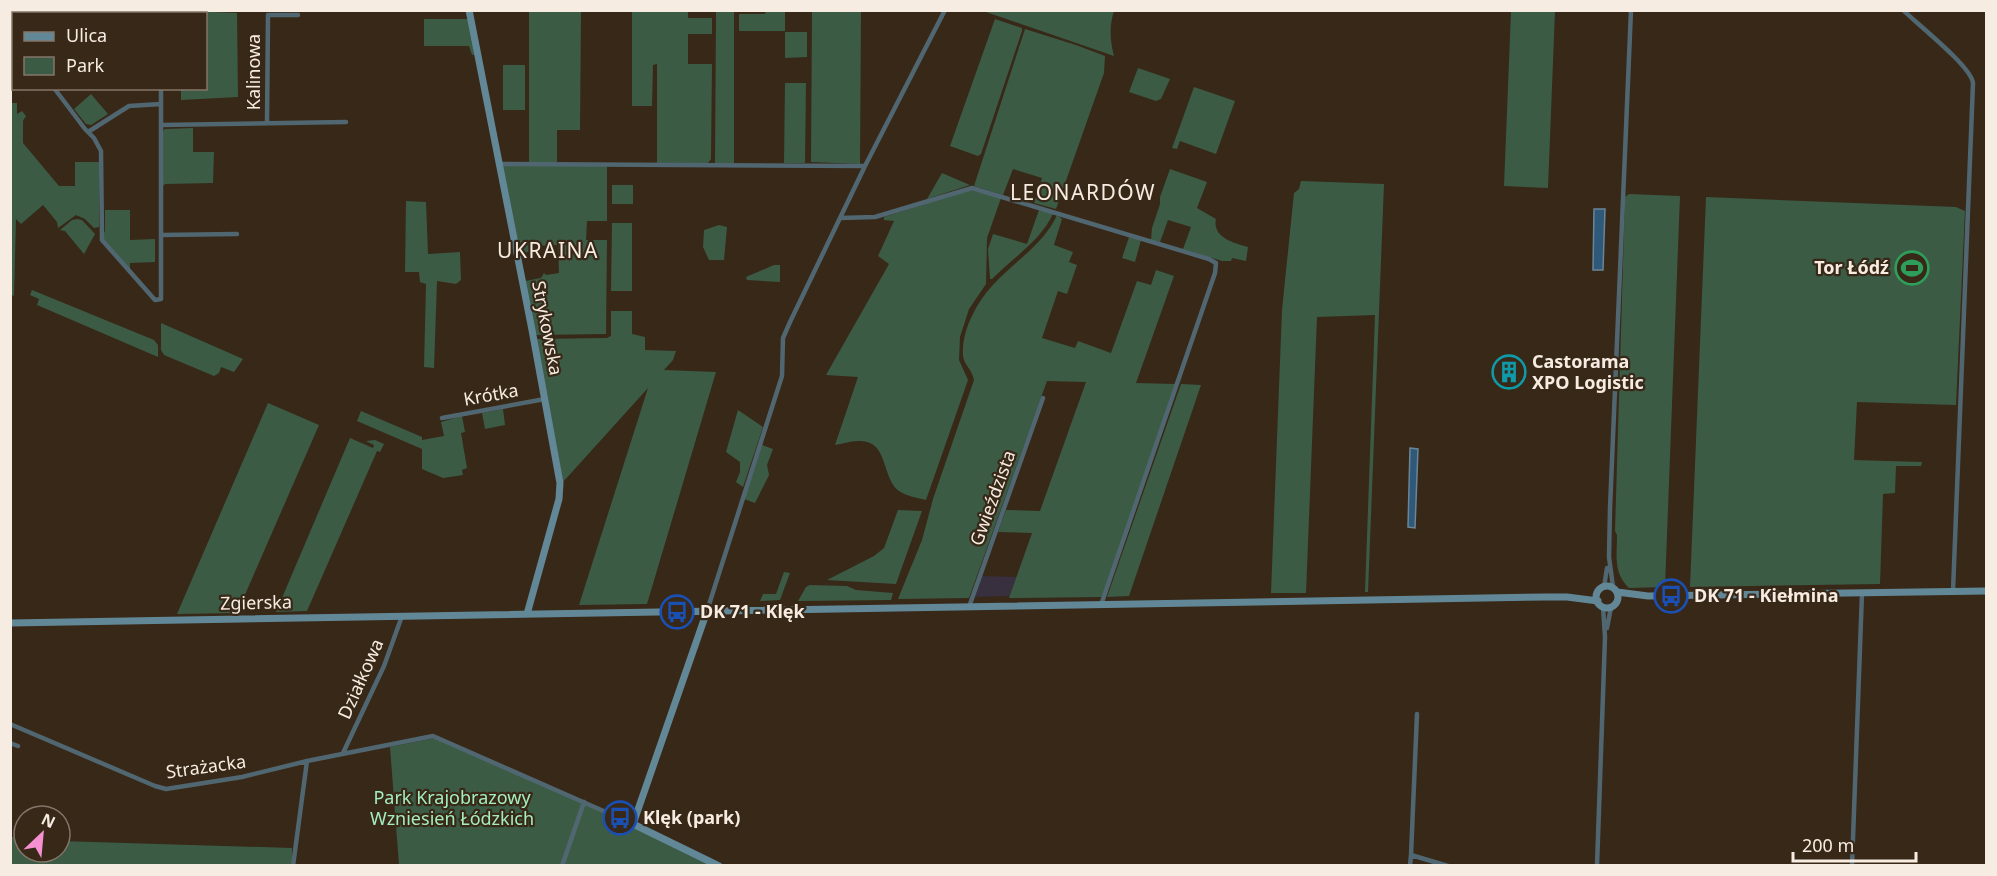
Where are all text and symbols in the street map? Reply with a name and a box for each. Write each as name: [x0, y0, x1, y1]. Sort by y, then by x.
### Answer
legend: [12, 12, 207, 90]
text: Ulica: [66, 23, 107, 47]
street label: Kalinowa: [241, 34, 265, 110]
text: Park: [66, 53, 104, 77]
district label: LEONARDÓW: [1010, 178, 1156, 206]
district label: UKRAINA: [497, 236, 599, 264]
sports icon: Tor Łódź: [1894, 250, 1930, 286]
place label: Tor Łódź: [1814, 255, 1889, 279]
street label: Strykowska: [527, 279, 569, 377]
place label: Castorama XPO Logistic: [1532, 349, 1644, 394]
building icon: Castorama XPO Logistic: [1491, 354, 1527, 390]
street label: Krótka: [461, 377, 520, 411]
street label: Gwieździsta: [964, 447, 1020, 549]
bus stop icon: DK 71 - Kiełmina: [1653, 578, 1689, 614]
place label: DK 71 - Kiełmina: [1694, 583, 1839, 607]
street label: Zgierska: [220, 589, 292, 615]
bus stop icon: DK 71 - Klęk: [659, 594, 695, 630]
place label: DK 71 - Klęk: [700, 599, 805, 623]
street label: Działkowa: [332, 635, 388, 722]
street label: Strażacka: [164, 749, 247, 783]
park label: Park Krajobrazowy Wzniesień Łódzkich: [370, 785, 534, 830]
bus stop icon: Klęk (park): [602, 800, 638, 836]
north arrow: [12, 804, 72, 864]
place label: Klęk (park): [643, 805, 740, 829]
text: N: [38, 808, 59, 833]
scale bar: [1793, 825, 1916, 863]
text: 200 m: [1802, 833, 1854, 857]

